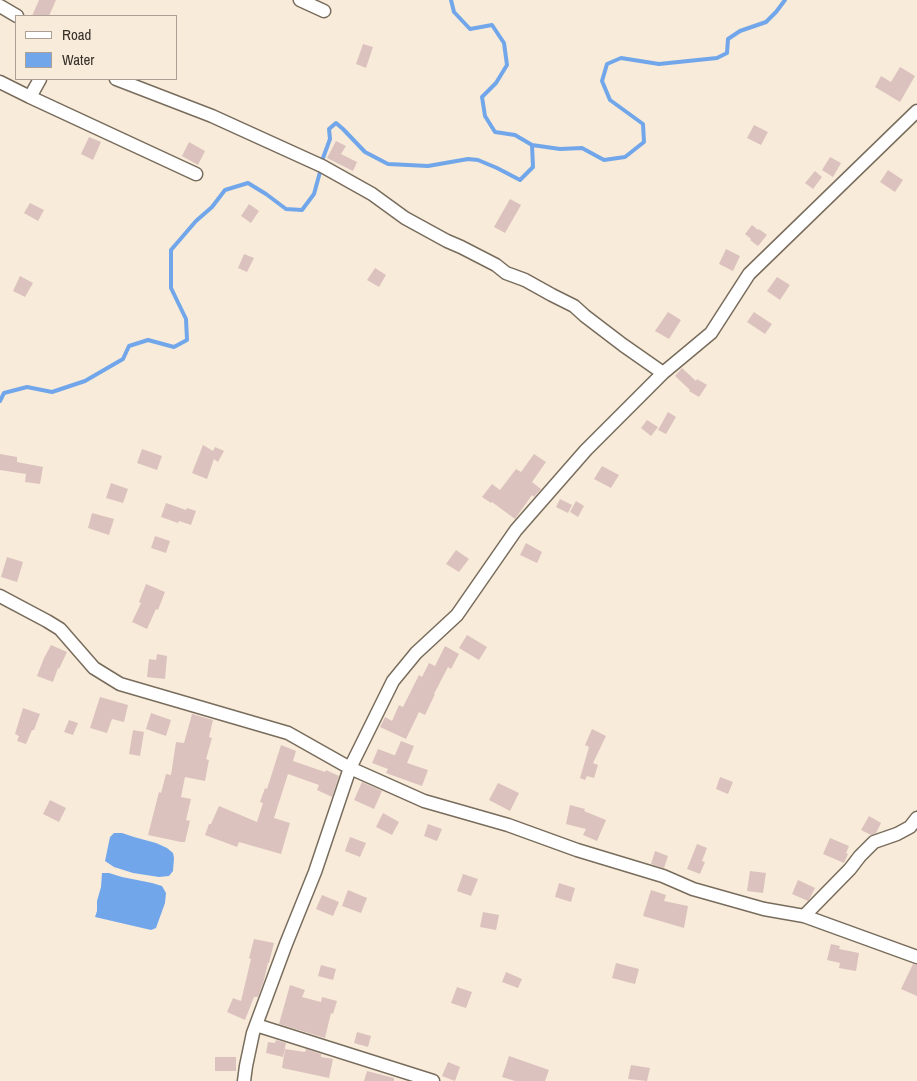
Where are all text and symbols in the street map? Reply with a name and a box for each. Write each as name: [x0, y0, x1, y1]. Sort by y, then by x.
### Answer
legend: [15, 15, 178, 80]
text: Road: [62, 24, 91, 45]
text: Water: [62, 49, 94, 70]

